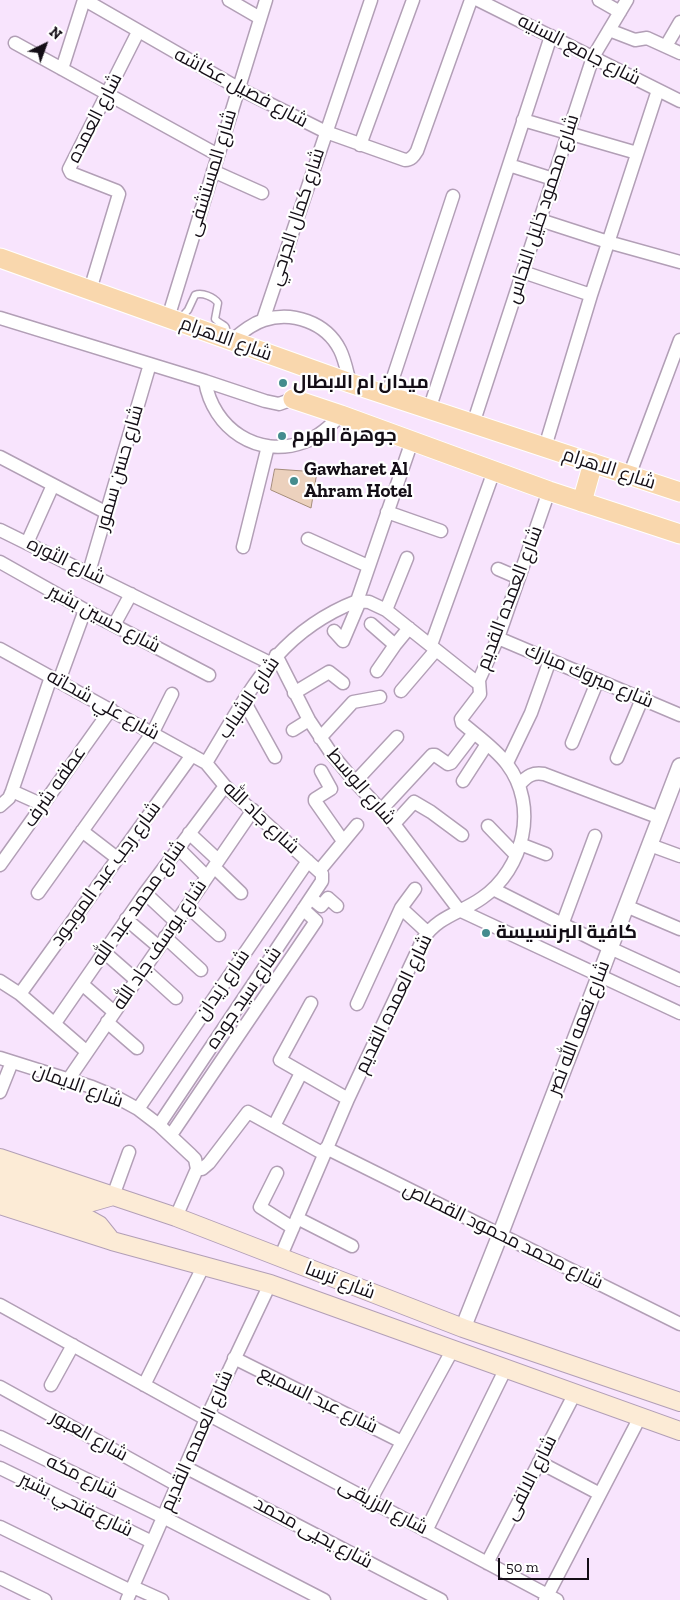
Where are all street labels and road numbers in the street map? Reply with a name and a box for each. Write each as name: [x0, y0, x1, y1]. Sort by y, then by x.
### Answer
street label: شارع جامع السنيه: [514, 9, 644, 91]
street label: شارع فصيل عكاشه: [170, 43, 312, 133]
street label: شارع العمده: [63, 69, 127, 167]
street label: شارع المستشفى: [182, 107, 242, 239]
street label: شارع محمود خليل النحاس: [502, 112, 584, 306]
street label: شارع كمال الجرحي: [264, 145, 330, 289]
street label: شارع الاهرام: [177, 312, 275, 366]
street label: شارع حسن سمور: [91, 402, 149, 534]
street label: شارع الاهرام: [560, 443, 658, 495]
street label: شارع العمده القديم: [472, 523, 548, 673]
street label: شارع الثوره: [23, 532, 109, 590]
street label: شارع حسين بشير: [44, 580, 164, 658]
street label: شارع مبروك مبارك: [521, 639, 657, 713]
street label: شارع الشباب: [213, 653, 285, 743]
street label: شارع علي شحاته: [43, 665, 163, 745]
street label: عطفه شرف: [19, 742, 91, 832]
street label: شارع الوسط: [322, 744, 400, 830]
street label: شارع جاد الله: [218, 777, 304, 859]
street label: شارع رجب عبد الموجود: [46, 797, 166, 951]
street label: شارع محمد عبد الله: [87, 836, 191, 970]
street label: شارع يوسف جاد الله: [108, 876, 212, 1014]
street label: شارع العمده القديم: [350, 931, 438, 1077]
street label: شارع سيد جوده: [201, 942, 287, 1054]
street label: شارع زيدان: [191, 945, 255, 1025]
street label: شارع نعمه الله نصر: [543, 958, 615, 1098]
street label: شارع الايمان: [30, 1059, 126, 1113]
street label: شارع محمد محمود القصاص: [399, 1178, 607, 1294]
street label: شارع ترسا: [302, 1257, 378, 1305]
street label: شارع عبد السميع: [255, 1361, 381, 1439]
street label: شارع العمده القديم: [156, 1367, 238, 1515]
street label: شارع العبور: [46, 1405, 132, 1467]
street label: شارع الالفى: [500, 1432, 562, 1524]
street label: شارع مكه: [42, 1450, 122, 1504]
street label: شارع فتحي بشير: [16, 1468, 136, 1542]
street label: شارع الرزيقى: [335, 1474, 431, 1540]
street label: شارع يحيى محمد: [250, 1492, 376, 1574]

